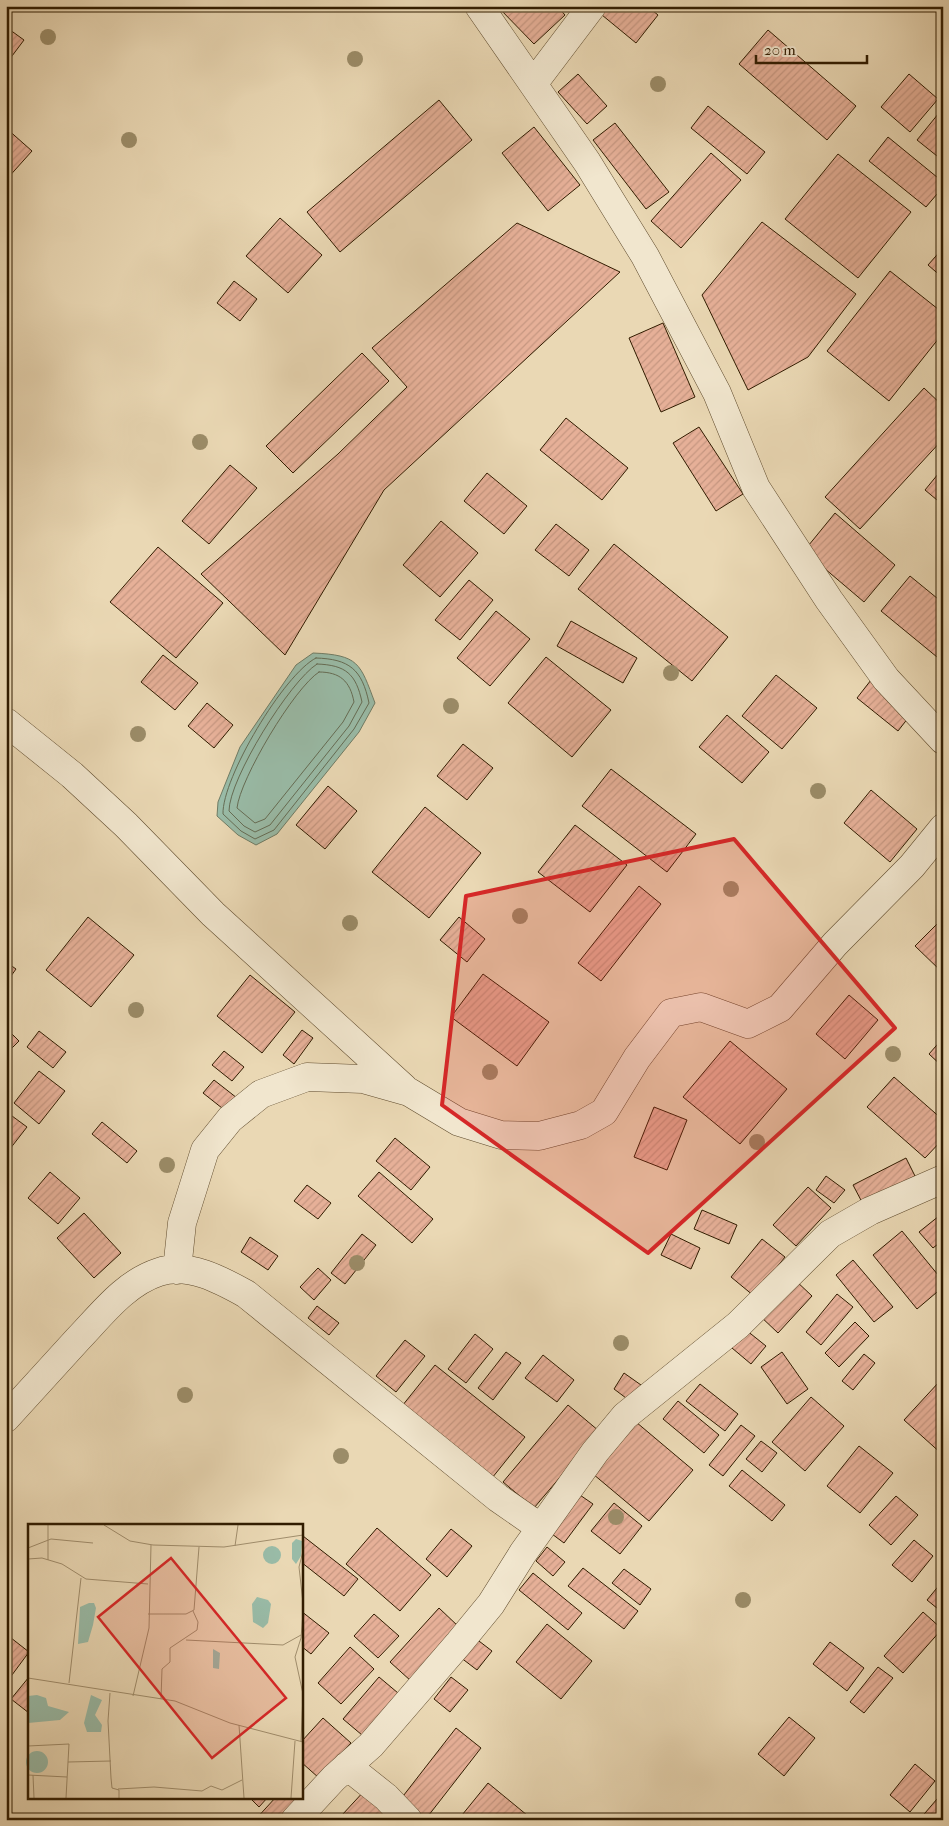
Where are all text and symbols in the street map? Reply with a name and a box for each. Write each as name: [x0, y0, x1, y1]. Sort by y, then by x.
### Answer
scale bar: [756, 32, 868, 64]
text: 20 m: [764, 41, 796, 59]
inset map: [28, 1524, 302, 1798]

